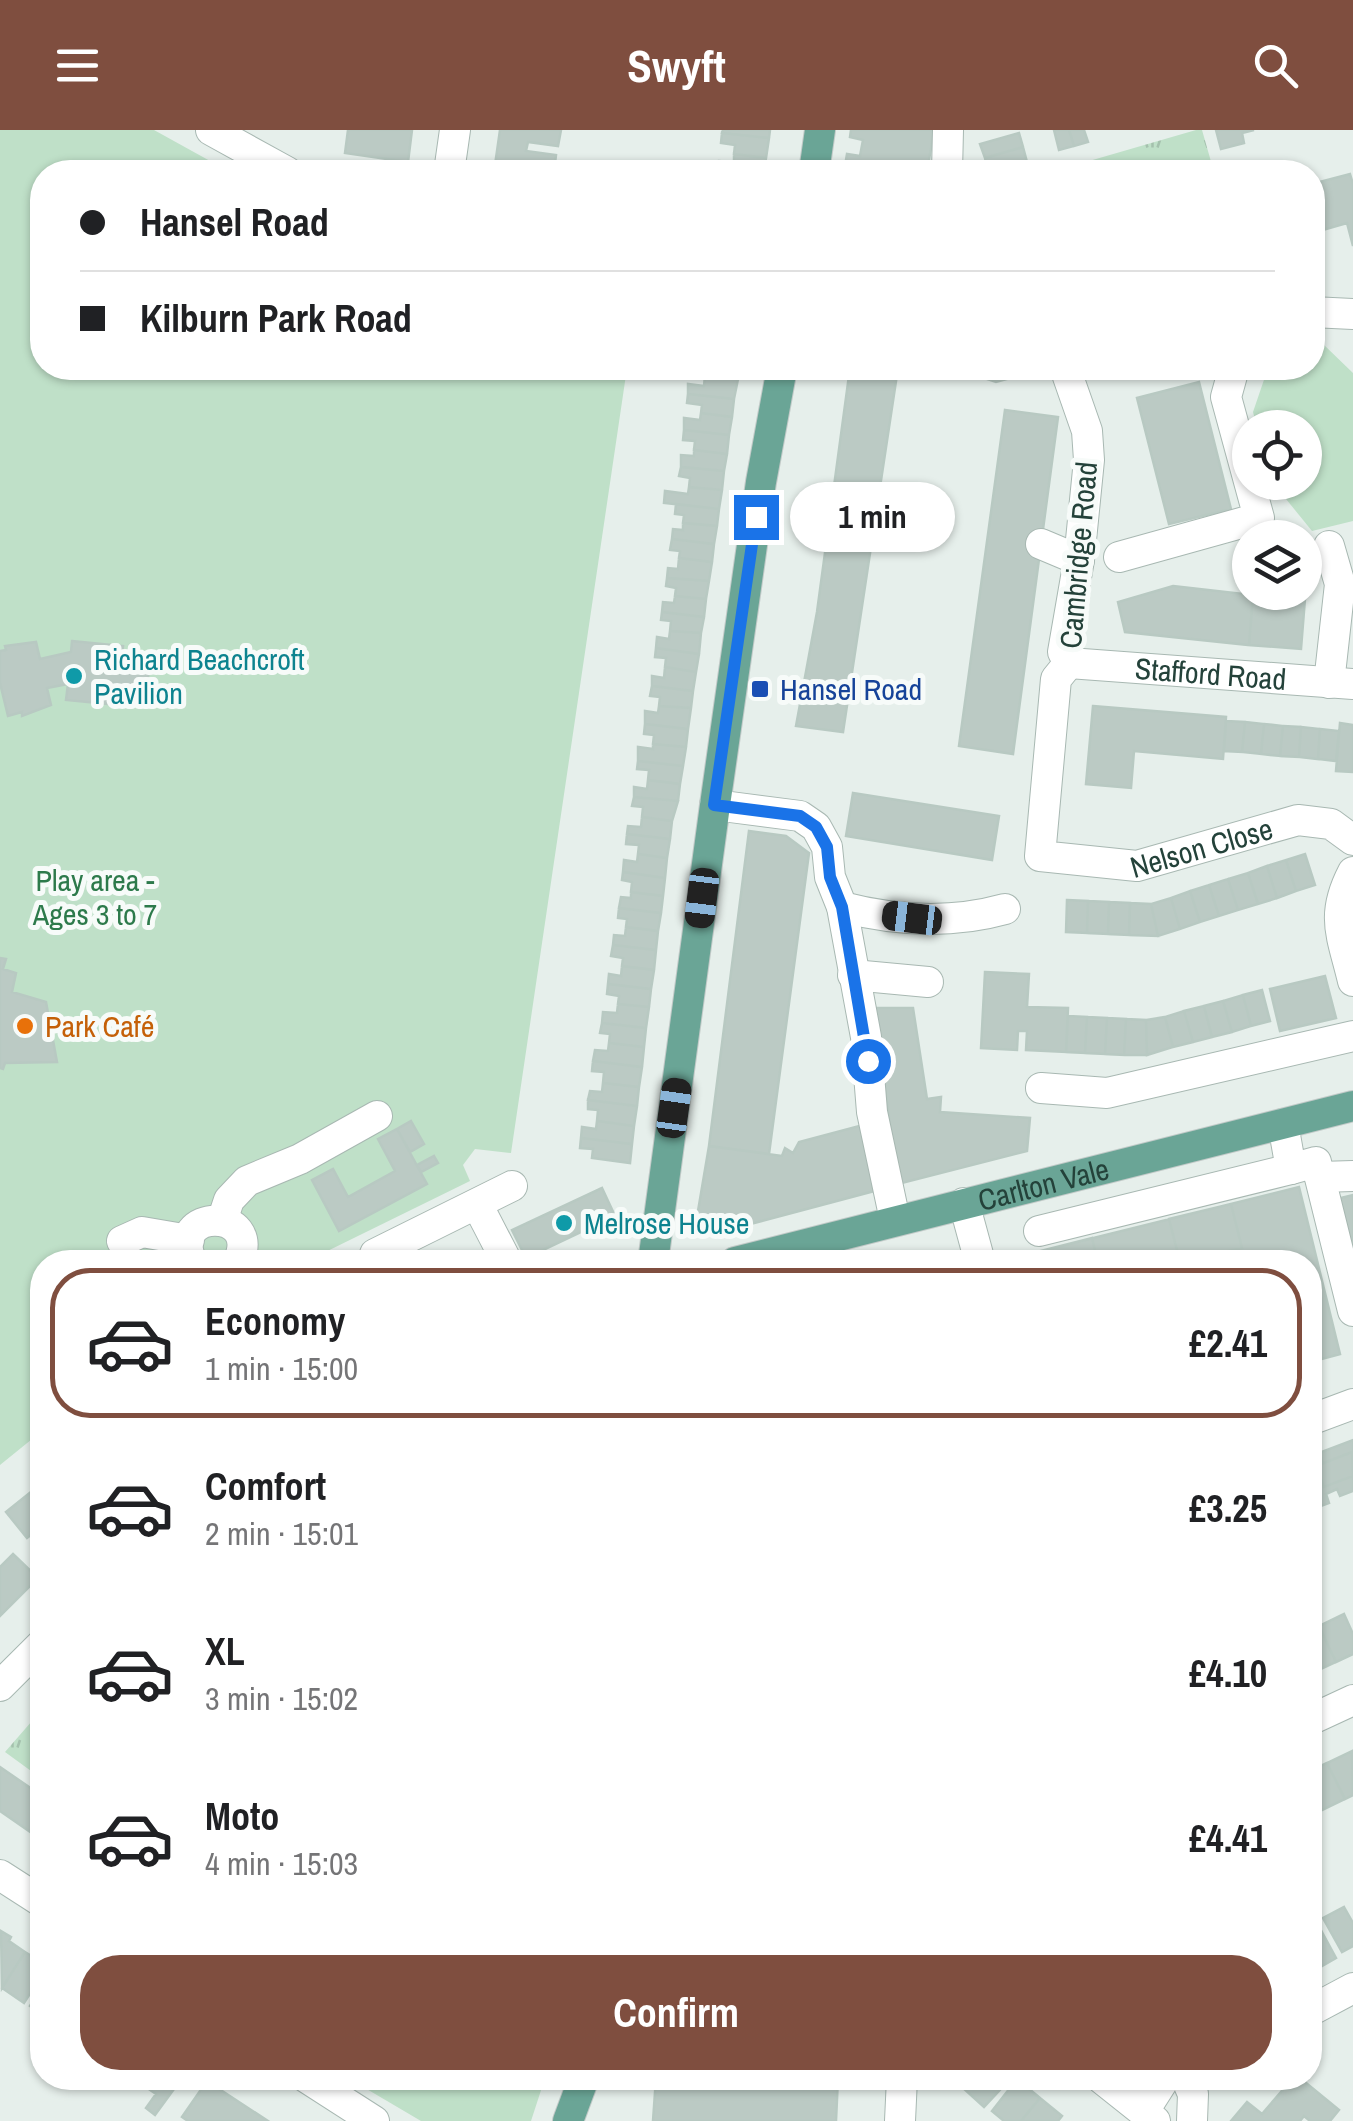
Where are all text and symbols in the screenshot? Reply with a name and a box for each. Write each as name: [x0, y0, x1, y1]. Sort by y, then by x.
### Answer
text: Swyft: [627, 35, 726, 96]
icon: menu: [50, 38, 105, 93]
icon: search: [1248, 38, 1303, 93]
text: Hansel Road: [140, 197, 329, 248]
text: Kilburn Park Road: [140, 293, 412, 344]
map controls: [1232, 410, 1322, 610]
button: locate: [1232, 410, 1322, 500]
street label: Cambridge Road: [1050, 460, 1106, 650]
callout: 1 min: [791, 482, 956, 552]
route end: [734, 495, 779, 540]
text: 1 min: [838, 495, 907, 538]
button: layers: [1232, 520, 1322, 610]
place label: Richard Beachcroft Pavilion: [94, 639, 305, 713]
street label: Stafford Road: [1134, 648, 1288, 699]
marker: Richard Beachcroft Pavilion: [63, 665, 85, 687]
place label: Hansel Road: [780, 669, 922, 709]
marker: Hansel Road: [749, 678, 771, 700]
street label: Nelson Close: [1125, 808, 1277, 887]
park label: Play area - Ages 3 to 7: [32, 860, 157, 934]
car: [683, 866, 721, 930]
car: [880, 899, 944, 937]
place label: Park Café: [45, 1006, 154, 1046]
marker: Park Café: [14, 1015, 36, 1037]
route start: [846, 1039, 891, 1084]
car: [655, 1076, 693, 1140]
street label: Carlton Vale: [974, 1148, 1113, 1220]
place label: Melrose House: [584, 1203, 749, 1243]
marker: Melrose House: [553, 1212, 575, 1234]
text: Economy: [205, 1296, 345, 1347]
icon: car: [85, 1298, 175, 1388]
text: £2.41: [1189, 1318, 1267, 1369]
text: 1 min · 15:00: [205, 1347, 358, 1390]
text: Comfort: [205, 1461, 326, 1512]
icon: car: [85, 1463, 175, 1553]
text: £3.25: [1189, 1483, 1267, 1534]
text: 2 min · 15:01: [205, 1512, 358, 1555]
text: XL: [205, 1626, 245, 1677]
icon: car: [85, 1628, 175, 1718]
text: £4.10: [1189, 1648, 1267, 1699]
text: 3 min · 15:02: [205, 1677, 358, 1720]
text: Moto: [205, 1791, 279, 1842]
icon: car: [85, 1793, 175, 1883]
text: £4.41: [1189, 1813, 1267, 1864]
text: 4 min · 15:03: [205, 1842, 358, 1885]
button: Confirm: [80, 1955, 1272, 2070]

